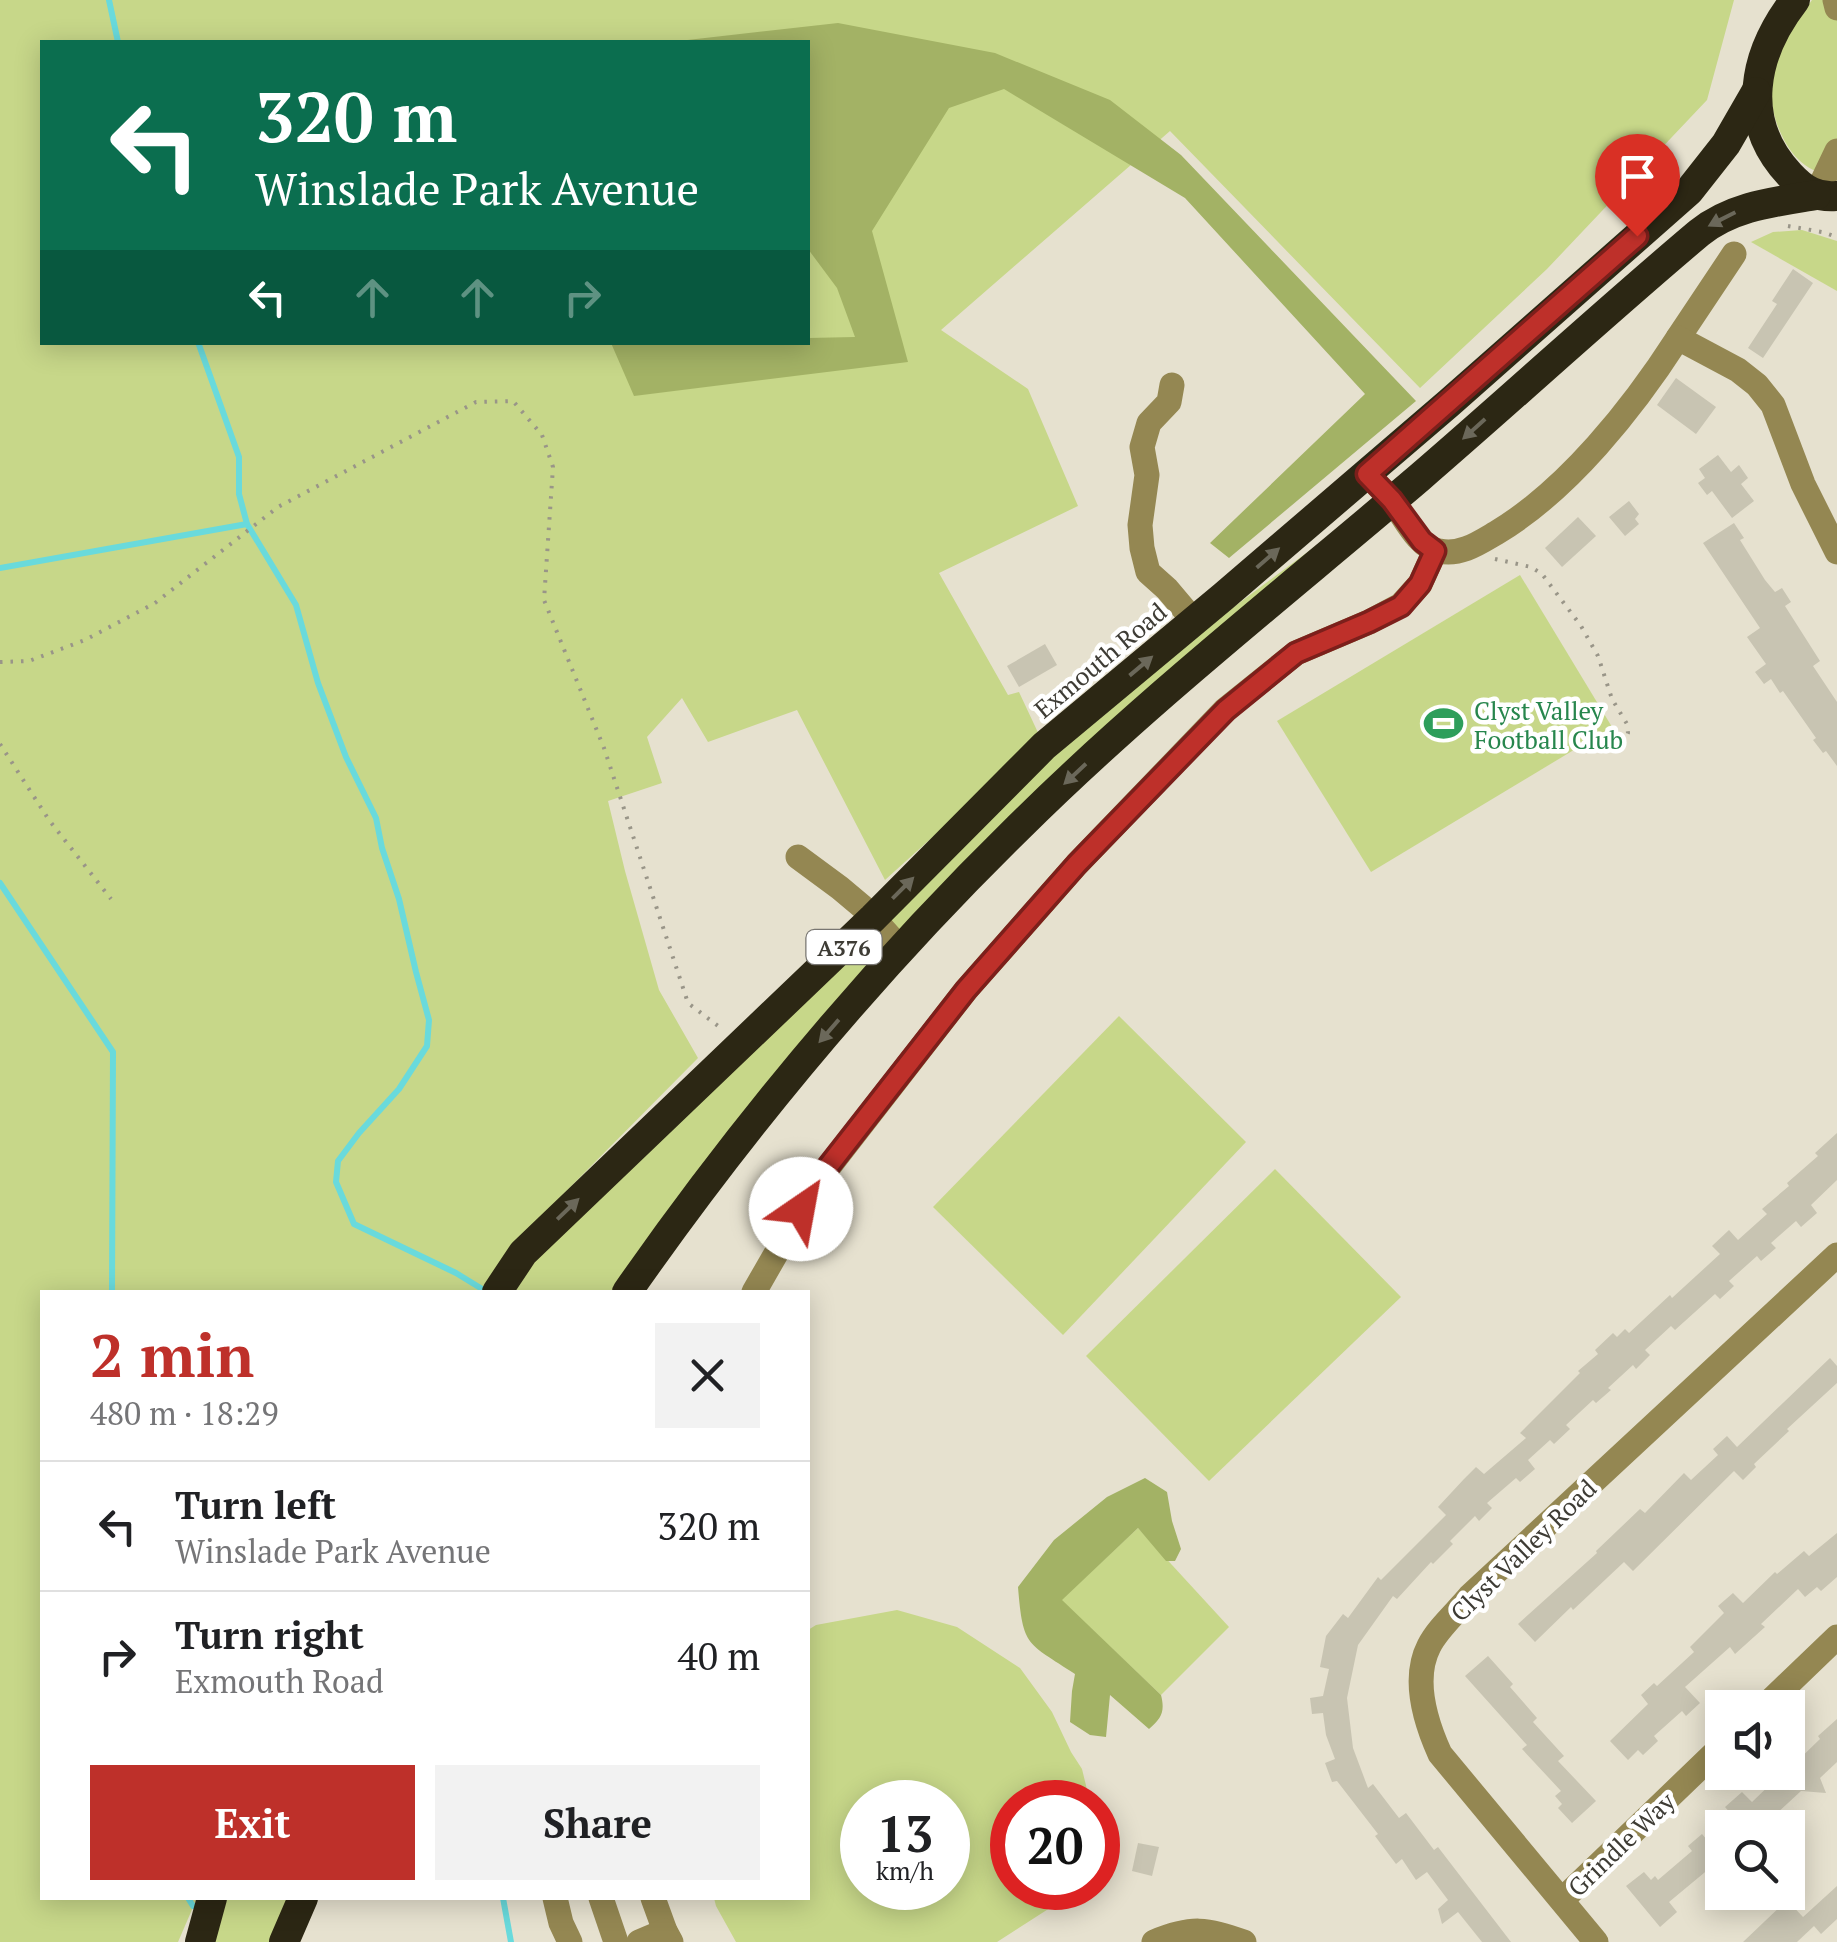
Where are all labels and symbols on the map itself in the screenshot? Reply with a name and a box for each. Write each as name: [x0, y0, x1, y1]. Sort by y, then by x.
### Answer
pin: [1595, 134, 1680, 237]
one-way arrow: [1708, 210, 1737, 227]
one-way arrow: [1462, 417, 1487, 439]
one-way arrow: [1256, 548, 1281, 570]
street label: Exmouth Road: [1027, 595, 1173, 725]
one-way arrow: [1128, 656, 1153, 677]
place label: Clyst Valley Football Club: [1474, 694, 1623, 756]
sports icon: Clyst Valley Football Club: [1423, 703, 1465, 745]
one-way arrow: [1063, 762, 1087, 785]
one-way arrow: [891, 876, 915, 900]
road number: A376: [806, 930, 882, 964]
one-way arrow: [818, 1018, 840, 1043]
position arrow: [749, 1157, 853, 1261]
one-way arrow: [555, 1198, 579, 1221]
street label: Clyst Valley Road: [1443, 1472, 1603, 1628]
speed limit sign: 20: [990, 1780, 1120, 1910]
street label: Grindle Way: [1561, 1785, 1682, 1903]

